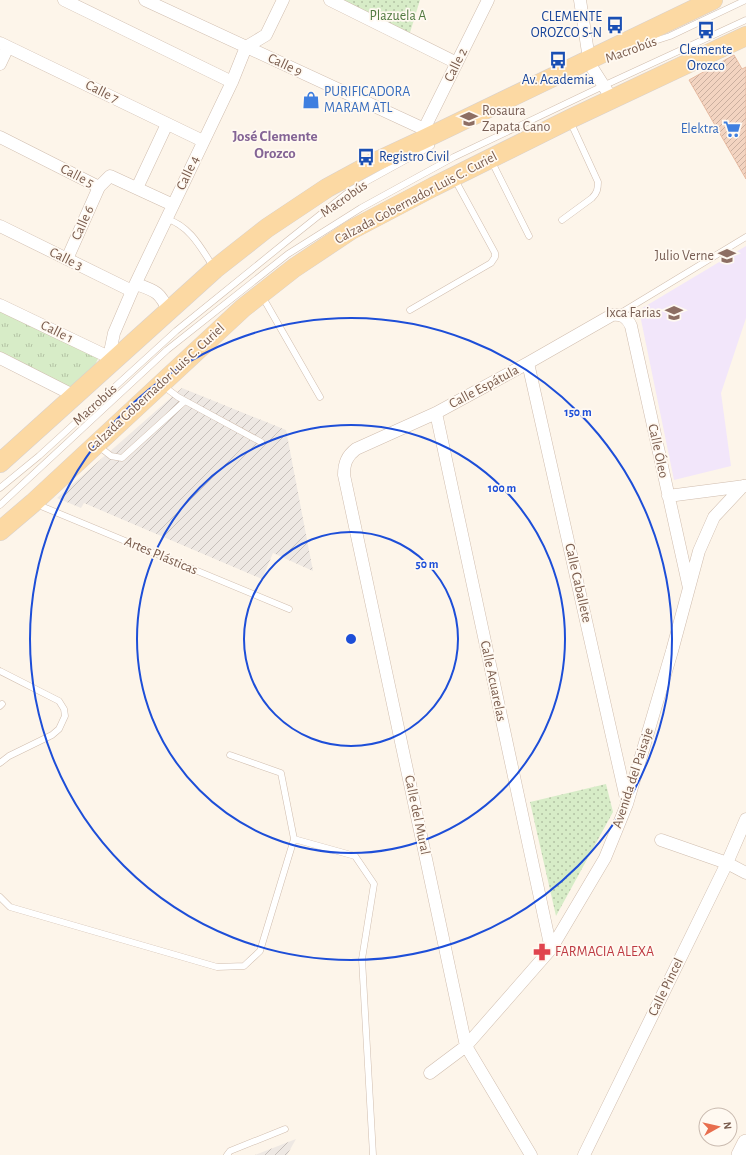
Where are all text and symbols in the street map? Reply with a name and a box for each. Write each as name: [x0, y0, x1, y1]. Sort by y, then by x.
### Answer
park label: Plazuela A: [370, 9, 426, 23]
place label: CLEMENTE OROZCO S-N: [531, 10, 602, 40]
bus stop icon: CLEMENTE OROZCO S-N: [605, 15, 625, 35]
bus stop icon: Clemente Orozco: [696, 20, 716, 40]
street label: Macrobús: [603, 34, 659, 66]
place label: Clemente Orozco: [680, 43, 732, 73]
street label: Calle 2: [442, 46, 470, 84]
bus stop icon: Av. Academia: [548, 50, 568, 70]
street label: Calle 9: [266, 51, 304, 79]
place label: Av. Academia: [522, 73, 595, 87]
street label: Calle 7: [83, 78, 121, 106]
place label: PURIFICADORA MARAM ATL: [324, 85, 410, 115]
shop icon: PURIFICADORA MARAM ATL: [301, 90, 321, 110]
place label: Rosaura Zapata Cano: [482, 104, 551, 134]
school or university icon: Rosaura Zapata Cano: [459, 109, 479, 129]
supermarket icon: Elektra: [722, 119, 742, 139]
place label: Elektra: [681, 122, 720, 136]
district label: José Clemente Orozco: [232, 129, 318, 161]
bus stop icon: Registro Civil: [356, 147, 376, 167]
street label: Calzada Gobernador Luis C. Curiel: [333, 149, 499, 247]
place label: Registro Civil: [379, 150, 450, 164]
street label: Calle 4: [174, 153, 202, 192]
street label: Calle 5: [58, 162, 96, 190]
street label: Macrobús: [318, 178, 370, 220]
street label: Calle 6: [69, 204, 97, 242]
street label: Calle 3: [47, 245, 85, 273]
school or university icon: Julio Verne: [717, 246, 737, 266]
place label: Julio Verne: [655, 249, 714, 263]
school or university icon: Ixca Farias: [664, 303, 684, 323]
place label: Ixca Farias: [606, 306, 661, 320]
street label: Calle 1: [39, 318, 75, 346]
street label: Calzada Gobernador Luis C. Curiel: [85, 321, 227, 455]
street label: Calle Espátula: [447, 363, 522, 411]
street label: Macrobús: [70, 382, 120, 428]
text: 150 m: [564, 406, 592, 418]
street label: Calle Óleo: [645, 422, 674, 480]
text: 100 m: [488, 482, 516, 494]
street label: Artes Plásticas: [122, 534, 200, 578]
street label: Calle Caballete: [562, 542, 594, 624]
text: 50 m: [416, 558, 439, 570]
centre of rings: [344, 632, 358, 646]
street label: Calle Acuarelas: [478, 639, 508, 723]
street label: Avenida del Paisaje: [610, 726, 656, 830]
street label: Calle del Mural: [402, 774, 432, 856]
pharmacy icon: FARMACIA ALEXA: [532, 942, 552, 962]
place label: FARMACIA ALEXA: [555, 945, 654, 959]
street label: Calle Pincel: [646, 956, 686, 1018]
north arrow: [698, 1107, 738, 1147]
text: N: [721, 1121, 733, 1130]

